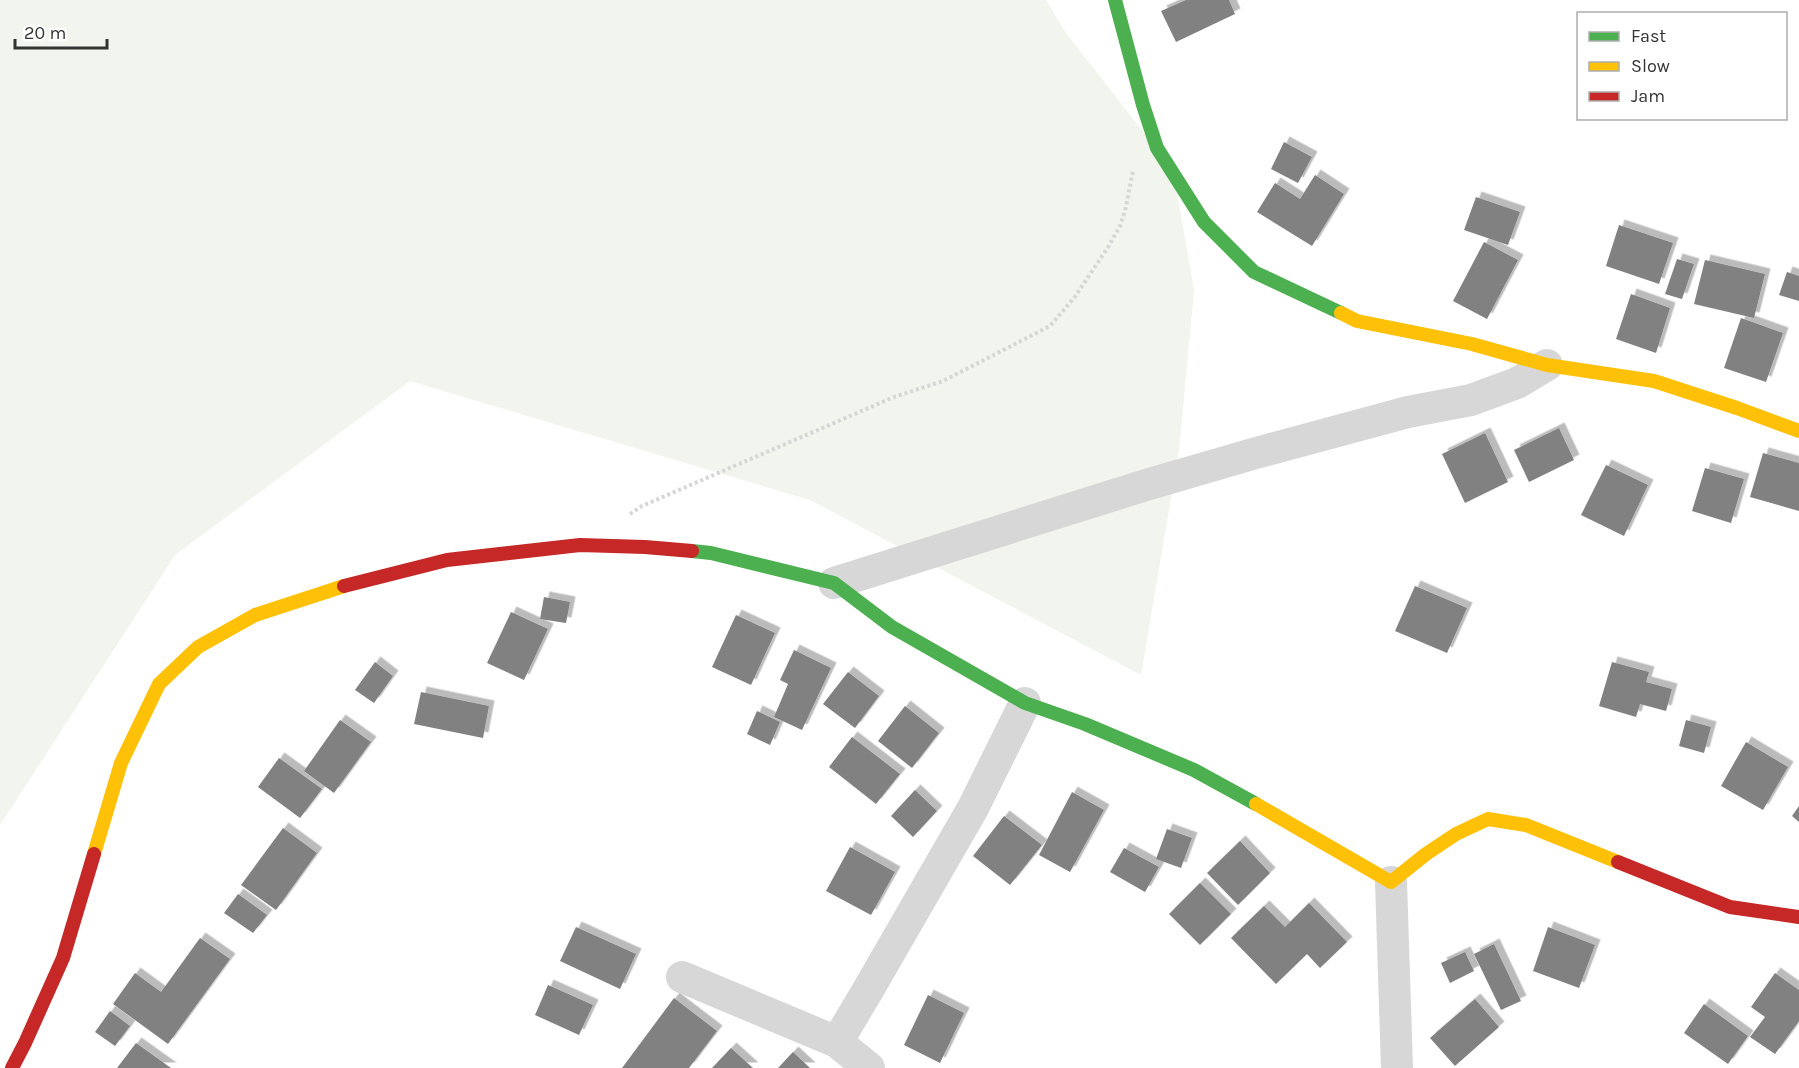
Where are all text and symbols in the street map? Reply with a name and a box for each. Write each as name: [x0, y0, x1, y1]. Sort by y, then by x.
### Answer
scale bar: [15, 12, 106, 50]
legend: [1577, 12, 1787, 120]
text: 20 m: [24, 22, 66, 44]
text: Fast: [1631, 25, 1666, 47]
text: Slow: [1631, 55, 1670, 77]
text: Jam: [1631, 85, 1665, 107]

